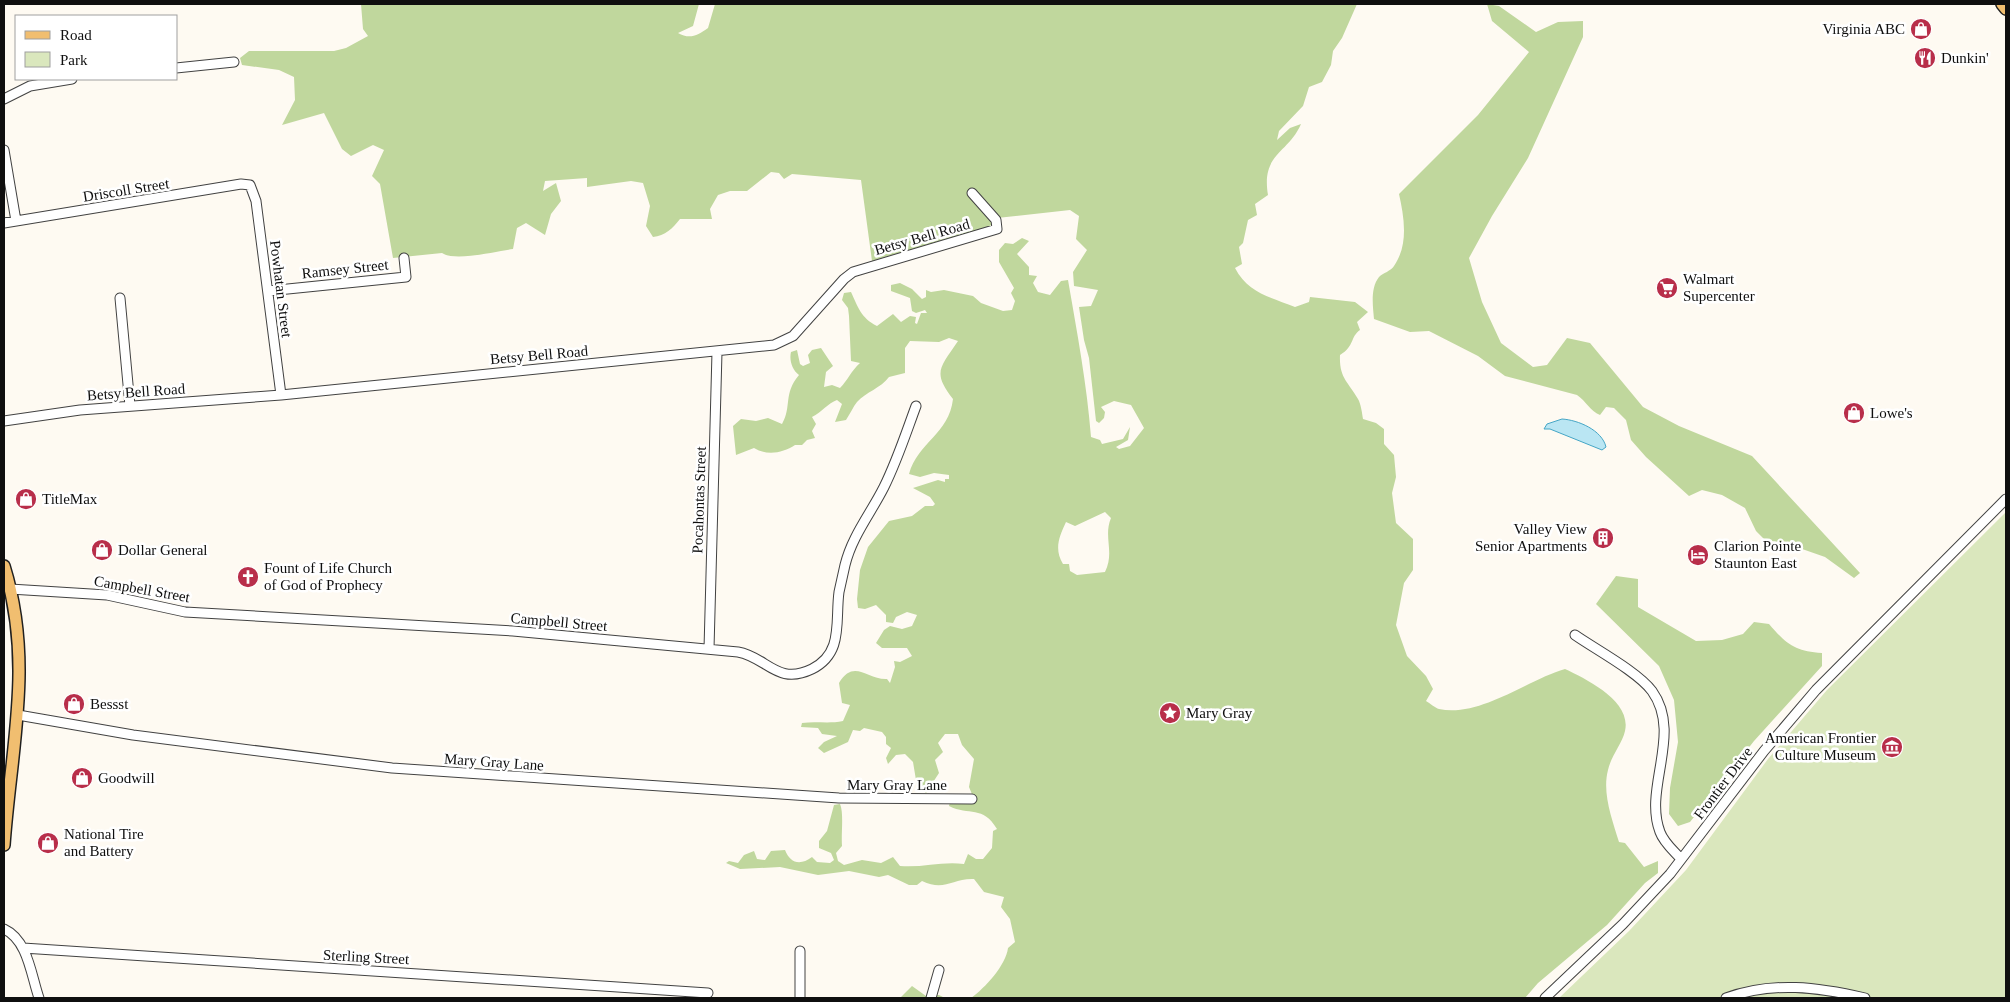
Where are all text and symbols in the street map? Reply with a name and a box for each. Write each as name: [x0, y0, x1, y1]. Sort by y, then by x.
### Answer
legend: [15, 15, 178, 80]
shop icon: Virginia ABC: [1909, 17, 1933, 41]
place label: Virginia ABC: [1822, 21, 1905, 37]
text: Road: [60, 27, 92, 43]
restaurant icon: Dunkin': [1913, 46, 1937, 70]
place label: Dunkin': [1941, 50, 1989, 66]
text: Park: [60, 52, 88, 68]
street label: Driscoll Street: [82, 175, 171, 205]
street label: Betsy Bell Road: [873, 216, 972, 258]
street label: Powhatan Street: [267, 239, 295, 339]
street label: Ramsey Street: [301, 256, 390, 282]
place label: Walmart Supercenter: [1683, 271, 1755, 304]
supermarket icon: Walmart Supercenter: [1655, 276, 1679, 300]
street label: Betsy Bell Road: [489, 343, 589, 367]
street label: Betsy Bell Road: [86, 381, 186, 403]
shop icon: Lowe's: [1842, 401, 1866, 425]
place label: Lowe's: [1870, 405, 1913, 421]
street label: Pocahontas Street: [689, 445, 709, 554]
shop icon: TitleMax: [14, 487, 38, 511]
place label: TitleMax: [42, 491, 98, 507]
place label: Valley View Senior Apartments: [1475, 521, 1587, 554]
building icon: Valley View Senior Apartments: [1591, 526, 1615, 550]
shop icon: Dollar General: [90, 538, 114, 562]
place label: Clarion Pointe Staunton East: [1714, 538, 1801, 571]
place label: Dollar General: [118, 542, 208, 558]
hotel icon: Clarion Pointe Staunton East: [1686, 543, 1710, 567]
place label: Fount of Life Church of God of Prophecy: [264, 560, 392, 593]
church icon: Fount of Life Church of God of Prophecy: [236, 565, 260, 589]
street label: Campbell Street: [93, 573, 192, 605]
street label: Campbell Street: [510, 610, 609, 634]
shop icon: Bessst: [62, 692, 86, 716]
place label: Bessst: [90, 696, 129, 712]
place icon: Mary Gray: [1158, 701, 1182, 725]
place label: Mary Gray: [1186, 705, 1253, 721]
place label: American Frontier Culture Museum: [1765, 730, 1876, 763]
museum icon: American Frontier Culture Museum: [1880, 735, 1904, 759]
street label: Frontier Drive: [1691, 743, 1756, 822]
street label: Mary Gray Lane: [444, 751, 545, 773]
shop icon: Goodwill: [70, 766, 94, 790]
place label: Goodwill: [98, 770, 155, 786]
street label: Mary Gray Lane: [847, 777, 947, 793]
place label: National Tire and Battery: [64, 826, 144, 859]
shop icon: National Tire and Battery: [36, 831, 60, 855]
street label: Sterling Street: [323, 947, 410, 967]

